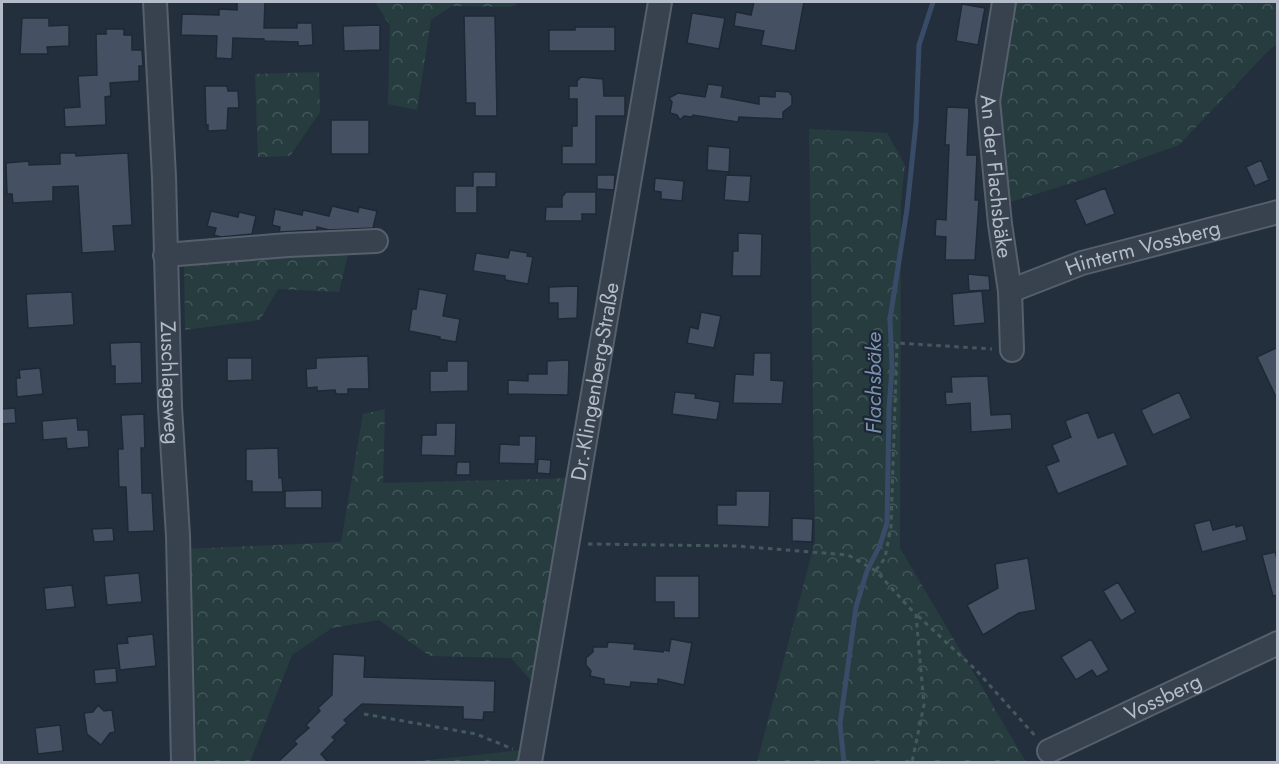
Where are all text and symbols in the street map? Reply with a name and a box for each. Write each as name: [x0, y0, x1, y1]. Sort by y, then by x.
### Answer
street label: An der Flachsbäke: [972, 93, 1020, 260]
street label: Hinterm Vossberg: [1061, 213, 1224, 283]
street label: Dr.-Klingenberg-Straße: [563, 280, 627, 483]
street label: Zuschlagsweg: [153, 321, 187, 445]
water label: Flachsbäke: [857, 332, 889, 434]
street label: Vossberg: [1119, 666, 1207, 728]

